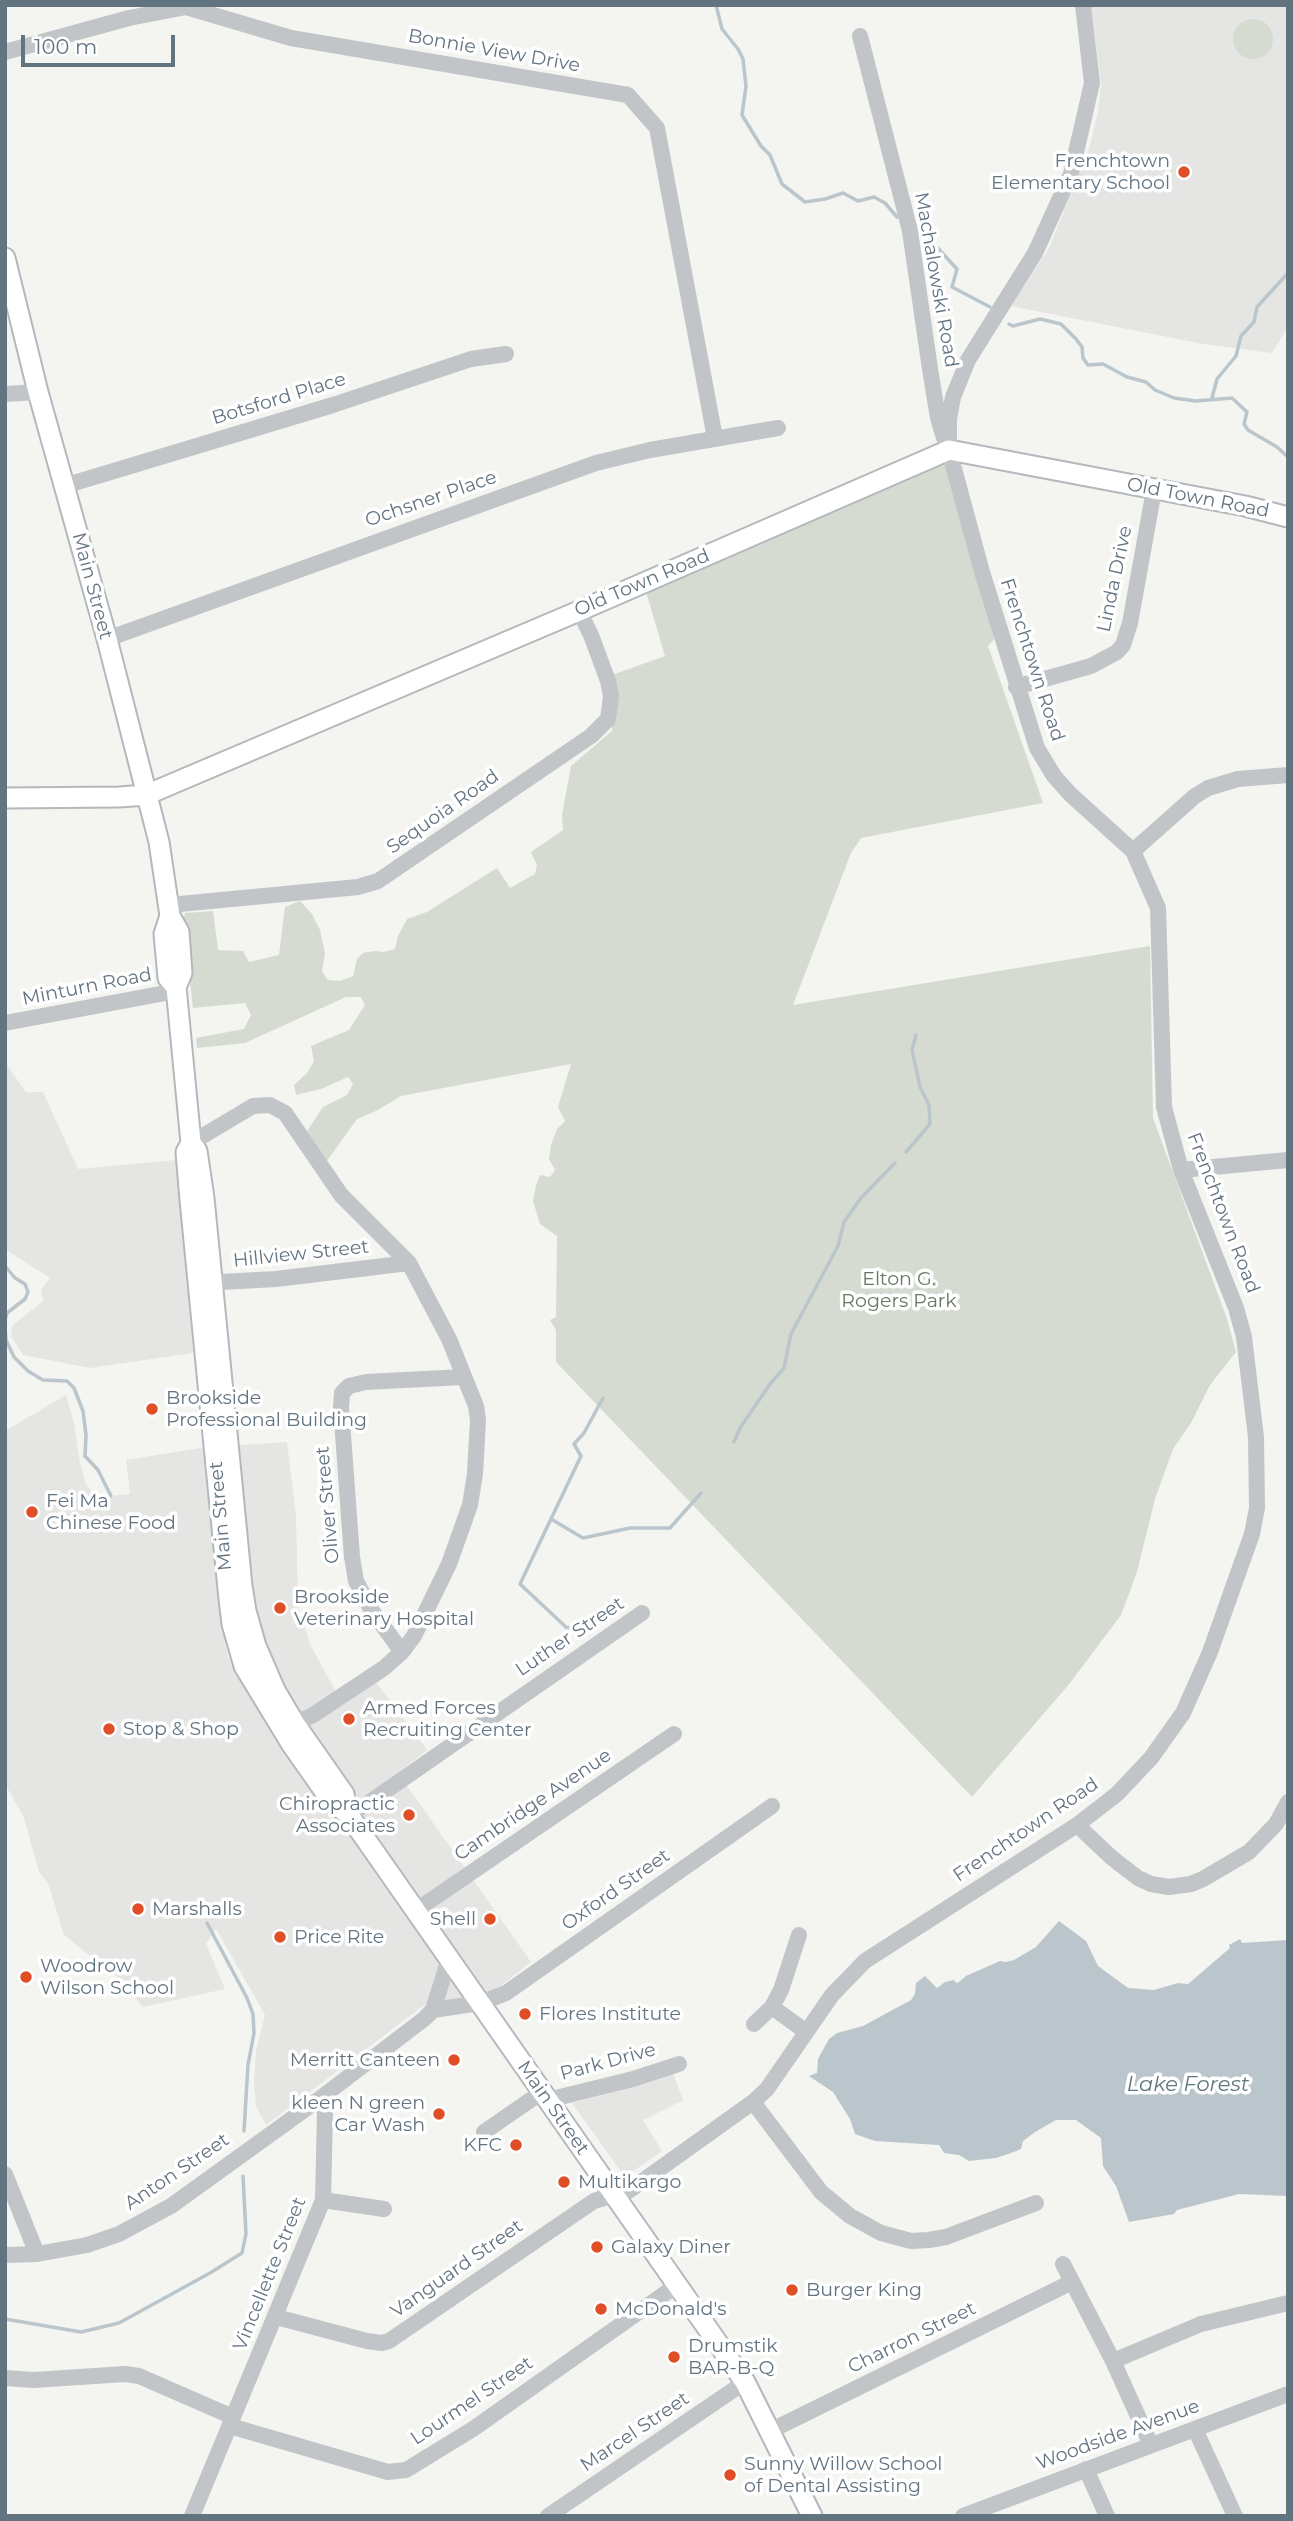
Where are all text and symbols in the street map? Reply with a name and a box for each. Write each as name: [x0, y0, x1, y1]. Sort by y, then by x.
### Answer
scale bar: [24, 21, 178, 65]
street label: Bonnie View Drive: [406, 25, 582, 77]
text: 100 m: [34, 34, 97, 59]
place label: Frenchtown Elementary School: [991, 150, 1170, 194]
marker: Frenchtown Elementary School: [1176, 164, 1192, 180]
street label: Machalowski Road: [909, 191, 963, 369]
street label: Botsford Place: [209, 368, 349, 430]
street label: Ochsner Place: [362, 466, 500, 532]
street label: Old Town Road: [1125, 473, 1271, 523]
street label: Linda Drive: [1093, 524, 1137, 634]
street label: Main Street: [67, 530, 117, 642]
street label: Old Town Road: [571, 544, 713, 622]
street label: Frenchtown Road: [995, 576, 1069, 744]
street label: Sequoia Road: [383, 765, 503, 859]
street label: Minturn Road: [20, 963, 154, 1011]
street label: Frenchtown Road: [1182, 1130, 1264, 1296]
street label: Hillview Street: [232, 1236, 370, 1272]
park label: Elton G. Rogers Park: [841, 1268, 957, 1312]
place label: Brookside Professional Building: [166, 1387, 367, 1431]
marker: Brookside Professional Building: [144, 1401, 160, 1417]
street label: Oliver Street: [312, 1445, 344, 1565]
street label: Main Street: [205, 1460, 237, 1572]
place label: Fei Ma Chinese Food: [46, 1490, 176, 1534]
marker: Fei Ma Chinese Food: [24, 1504, 40, 1520]
place label: Brookside Veterinary Hospital: [294, 1586, 474, 1630]
street label: Luther Street: [511, 1592, 629, 1682]
marker: Brookside Veterinary Hospital: [272, 1600, 288, 1616]
place label: Armed Forces Recruiting Center: [363, 1697, 532, 1741]
marker: Armed Forces Recruiting Center: [341, 1711, 357, 1727]
place label: Stop & Shop: [123, 1718, 239, 1740]
marker: Stop & Shop: [101, 1721, 117, 1737]
street label: Cambridge Avenue: [450, 1744, 616, 1866]
street label: Frenchtown Road: [949, 1773, 1103, 1887]
place label: Chiropractic Associates: [279, 1793, 395, 1837]
marker: Chiropractic Associates: [401, 1807, 417, 1823]
street label: Oxford Street: [558, 1844, 674, 1936]
place label: Marshalls: [152, 1898, 242, 1920]
marker: Marshalls: [130, 1901, 146, 1917]
place label: Shell: [430, 1908, 476, 1930]
marker: Shell: [482, 1911, 498, 1927]
place label: Price Rite: [294, 1926, 384, 1948]
marker: Price Rite: [272, 1929, 288, 1945]
place label: Woodrow Wilson School: [40, 1955, 174, 1999]
marker: Woodrow Wilson School: [18, 1969, 34, 1985]
place label: Flores Institute: [539, 2003, 681, 2025]
marker: Flores Institute: [517, 2006, 533, 2022]
street label: Park Drive: [558, 2038, 658, 2086]
place label: Merritt Canteen: [290, 2049, 440, 2071]
marker: Merritt Canteen: [446, 2052, 462, 2068]
street label: Main Street: [512, 2057, 594, 2159]
water label: Lake Forest: [1127, 2072, 1249, 2098]
place label: kleen N green Car Wash: [291, 2092, 425, 2136]
marker: kleen N green Car Wash: [431, 2106, 447, 2122]
street label: Anton Street: [120, 2129, 234, 2215]
place label: KFC: [463, 2134, 502, 2156]
marker: KFC: [508, 2137, 524, 2153]
place label: Multikargo: [578, 2171, 681, 2193]
marker: Multikargo: [556, 2174, 572, 2190]
street label: Vincellette Street: [229, 2194, 311, 2354]
street label: Vanguard Street: [387, 2215, 527, 2323]
place label: Galaxy Diner: [611, 2236, 731, 2258]
marker: Galaxy Diner: [589, 2239, 605, 2255]
place label: Burger King: [806, 2279, 922, 2301]
marker: Burger King: [784, 2282, 800, 2298]
street label: Charron Street: [844, 2297, 980, 2379]
place label: McDonald's: [615, 2298, 727, 2320]
marker: McDonald's: [593, 2301, 609, 2317]
place label: Drumstik BAR-B-Q: [688, 2335, 778, 2379]
marker: Drumstik BAR-B-Q: [666, 2349, 682, 2365]
street label: Lourmel Street: [407, 2352, 537, 2450]
street label: Marcel Street: [576, 2387, 694, 2477]
street label: Woodside Avenue: [1033, 2395, 1203, 2475]
place label: Sunny Willow School of Dental Assisting: [744, 2453, 942, 2497]
marker: Sunny Willow School of Dental Assisting: [722, 2467, 738, 2483]

